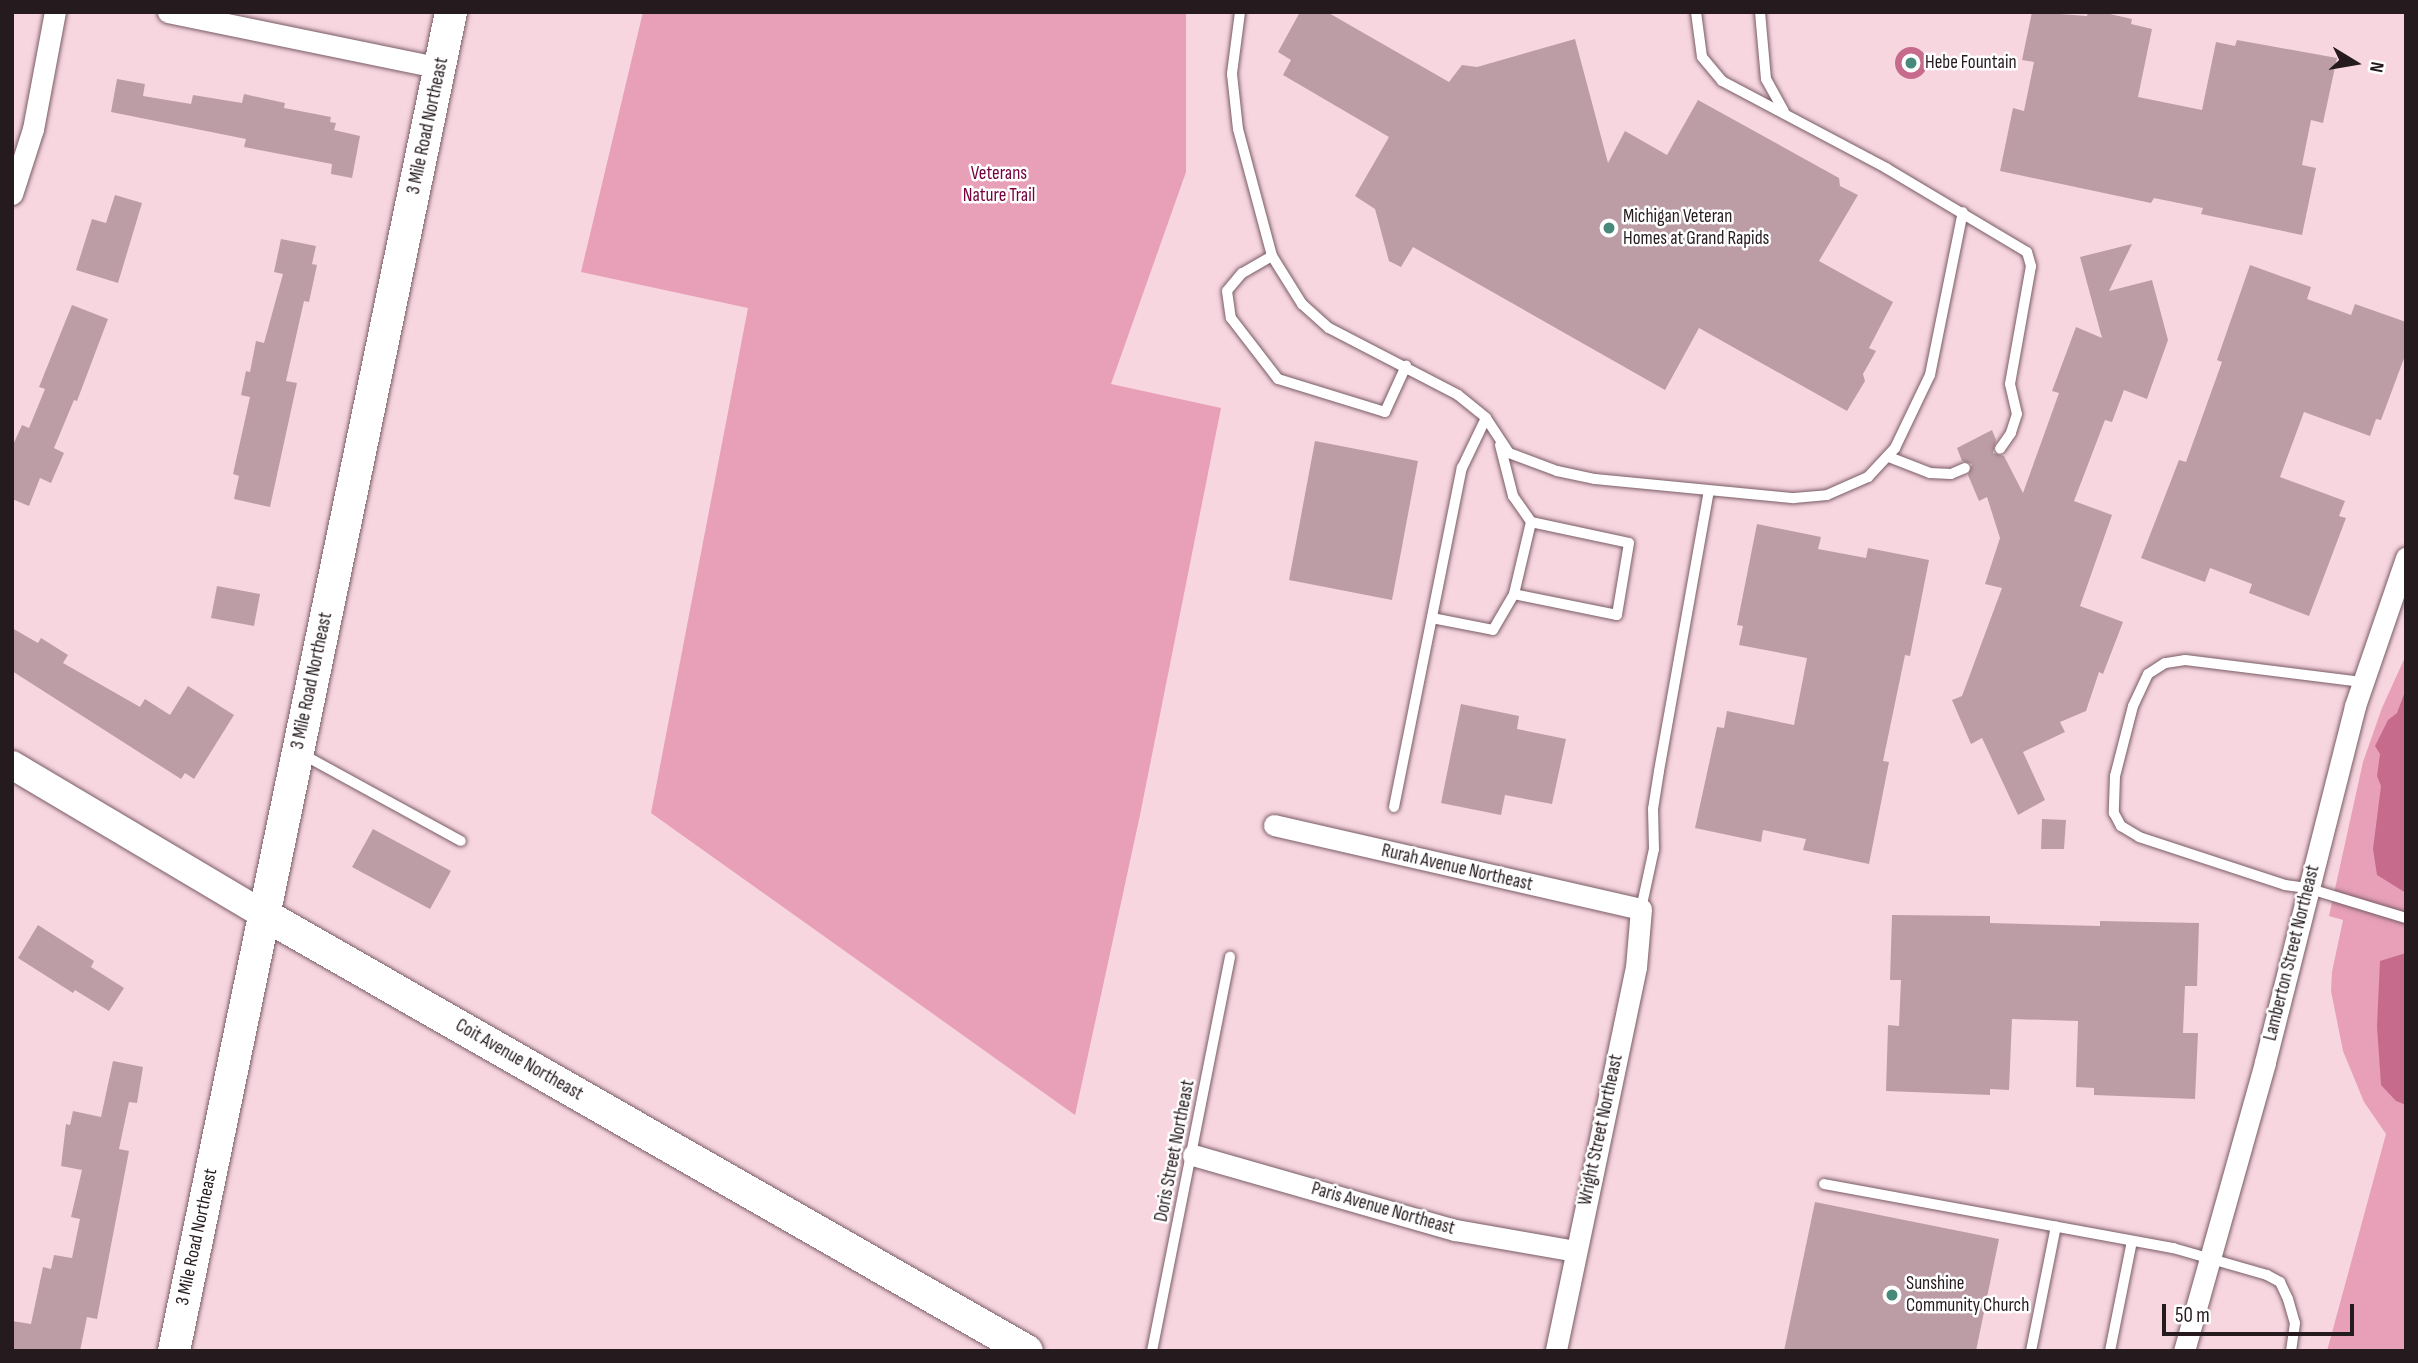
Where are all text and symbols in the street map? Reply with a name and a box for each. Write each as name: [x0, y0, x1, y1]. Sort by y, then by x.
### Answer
north arrow: [2320, 28, 2390, 98]
place label: Hebe Fountain: [1925, 52, 2017, 74]
street label: 3 Mile Road Northeast: [402, 55, 454, 197]
marker: Hebe Fountain: [1903, 55, 1919, 71]
text: N: [2364, 60, 2388, 74]
park label: Veterans Nature Trail: [963, 163, 1035, 207]
place label: Michigan Veteran Homes at Grand Rapids: [1623, 206, 1769, 250]
marker: Michigan Veteran Homes at Grand Rapids: [1601, 220, 1617, 236]
street label: 3 Mile Road Northeast: [286, 610, 338, 752]
street label: Rurah Avenue Northeast: [1379, 840, 1535, 896]
street label: Lamberton Street Northeast: [2259, 863, 2325, 1043]
street label: Coit Avenue Northeast: [451, 1014, 587, 1106]
street label: Wright Street Northeast: [1574, 1052, 1628, 1208]
street label: Doris Street Northeast: [1150, 1078, 1200, 1224]
street label: 3 Mile Road Northeast: [171, 1166, 223, 1308]
street label: Paris Avenue Northeast: [1309, 1178, 1457, 1240]
place label: Sunshine Community Church: [1906, 1273, 2029, 1317]
marker: Sunshine Community Church: [1884, 1287, 1900, 1303]
scale bar: [2166, 1290, 2358, 1334]
text: 50 m: [2175, 1303, 2210, 1328]

